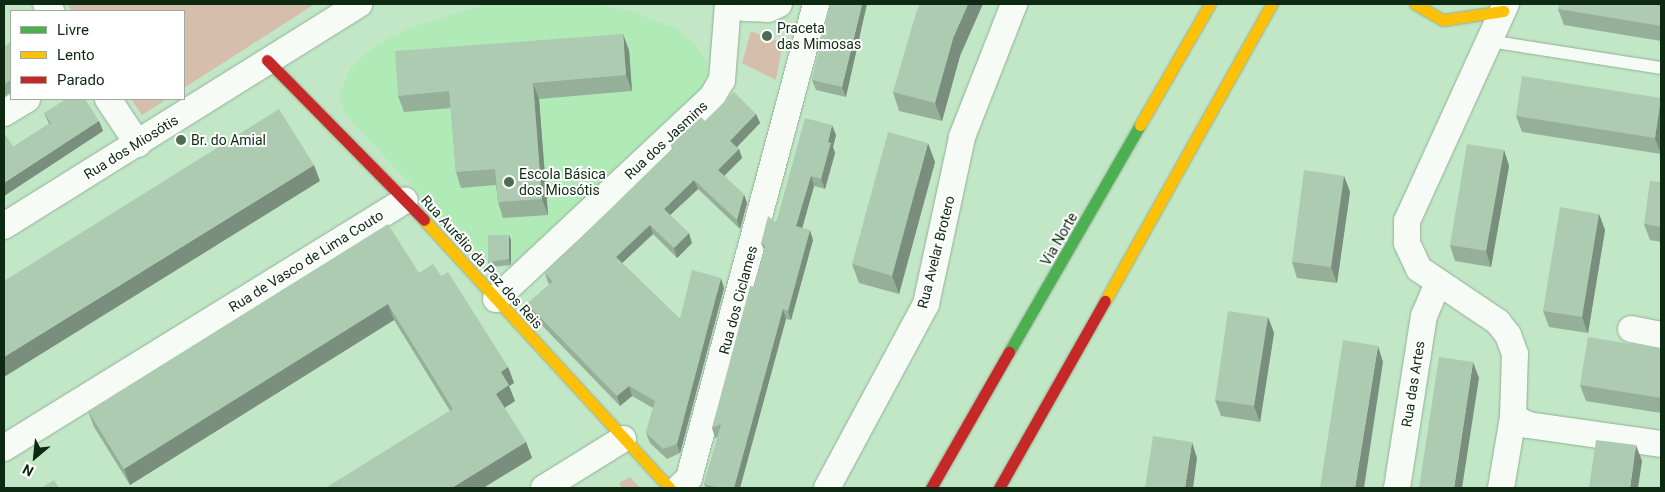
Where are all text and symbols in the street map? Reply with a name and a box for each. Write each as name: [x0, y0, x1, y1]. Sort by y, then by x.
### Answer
legend: [10, 10, 185, 100]
place label: Praceta das Mimosas: [777, 20, 861, 52]
text: Livre: [57, 21, 89, 39]
marker: Praceta das Mimosas: [761, 30, 773, 42]
text: Lento: [57, 46, 95, 64]
text: Parado: [57, 71, 105, 89]
street label: Rua dos Jasmins: [621, 97, 711, 183]
street label: Rua dos Miosótis: [81, 111, 181, 183]
place label: Br. do Amial: [191, 132, 266, 148]
marker: Br. do Amial: [175, 134, 187, 146]
place label: Escola Básica dos Miosótis: [519, 166, 606, 198]
marker: Escola Básica dos Miosótis: [503, 176, 515, 188]
street label: Rua Aurélio da Paz dos Reis: [418, 192, 546, 332]
street label: Rua Avelar Brotero: [914, 194, 958, 310]
street label: Rua de Vasco de Lima Couto: [226, 207, 386, 315]
street label: Via Norte: [1037, 209, 1081, 269]
street label: Rua dos Ciclames: [715, 244, 761, 356]
street label: Rua das Artes: [1398, 340, 1428, 428]
north arrow: [10, 432, 60, 482]
text: N: [20, 461, 36, 480]

